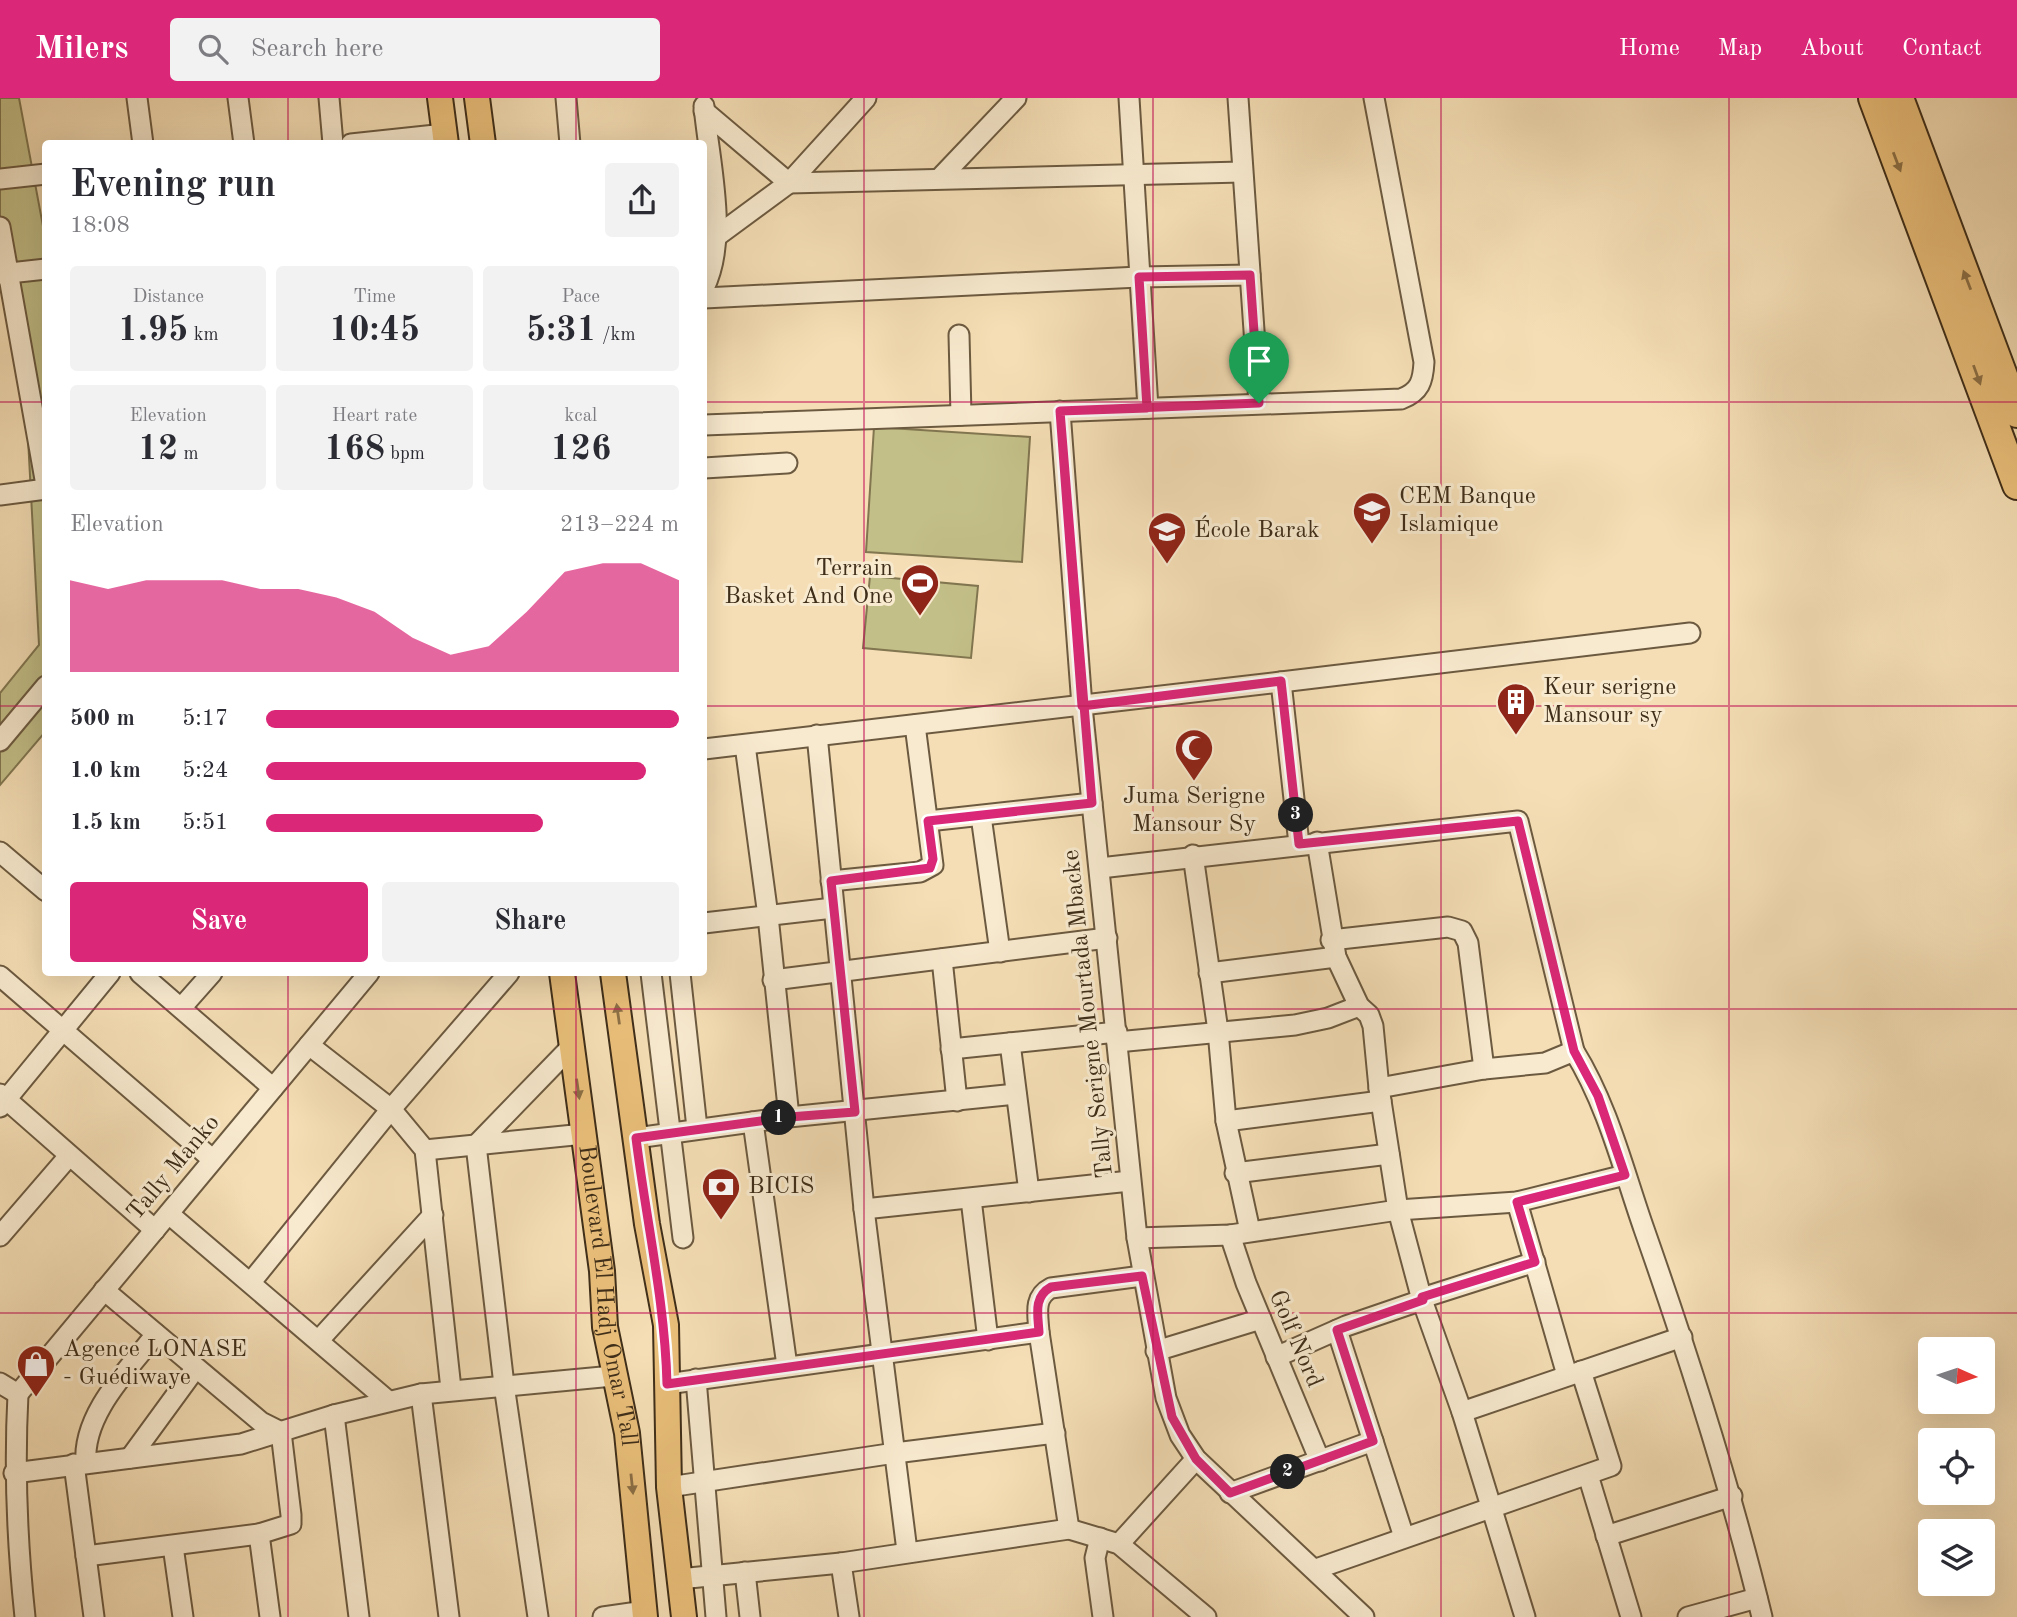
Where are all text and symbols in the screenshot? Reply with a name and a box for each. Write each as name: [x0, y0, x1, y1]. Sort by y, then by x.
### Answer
search box: [170, 18, 660, 81]
icon: search: [194, 30, 232, 68]
text: Milers: [35, 33, 128, 66]
text: Search here: [250, 36, 383, 62]
text: Home: [1619, 37, 1680, 61]
text: Map: [1718, 37, 1762, 61]
text: About: [1800, 37, 1864, 61]
text: Contact: [1902, 37, 1982, 61]
one-way arrow: [1891, 151, 1902, 172]
button: share: [605, 163, 679, 237]
text: Evening run: [70, 167, 276, 205]
text: 18:08: [70, 214, 130, 237]
one-way arrow: [1961, 270, 1972, 291]
text: Distance: [132, 288, 204, 307]
text: Time: [353, 288, 396, 307]
text: Pace: [562, 288, 600, 307]
text: 1.95: [118, 313, 188, 348]
text: 10:45: [329, 313, 420, 348]
text: 5:31: [526, 313, 597, 348]
text: km: [188, 326, 219, 345]
text: /km: [597, 326, 636, 345]
pin: [1229, 331, 1289, 403]
icon: arrive: [1240, 342, 1278, 380]
one-way arrow: [1971, 364, 1982, 385]
text: Elevation: [130, 407, 207, 426]
text: Heart rate: [332, 407, 417, 426]
text: kcal: [564, 407, 597, 426]
text: 12: [138, 432, 178, 467]
text: 168: [324, 432, 385, 467]
text: 126: [550, 432, 611, 467]
text: m: [178, 445, 199, 464]
text: bpm: [385, 445, 425, 464]
place label: CEM Banque Islamique: [1399, 485, 1536, 537]
school or university icon: CEM Banque Islamique: [1351, 490, 1393, 545]
school or university icon: École Barak: [1146, 510, 1188, 565]
text: Elevation: [70, 513, 164, 536]
text: 213–224 m: [560, 513, 679, 536]
place label: École Barak: [1194, 515, 1320, 543]
place label: Terrain Basket And One: [724, 557, 893, 609]
sports icon: Terrain Basket And One: [899, 562, 941, 617]
place label: Keur serigne Mansour sy: [1543, 676, 1676, 728]
building icon: Keur serigne Mansour sy: [1495, 681, 1537, 736]
text: 500 m: [70, 707, 135, 730]
text: 5:17: [182, 707, 228, 730]
mosque icon: Juma Serigne Mansour Sy: [1173, 727, 1215, 782]
text: 1.0 km: [70, 759, 141, 782]
text: 5:24: [182, 759, 228, 782]
place label: Juma Serigne Mansour Sy: [1123, 785, 1265, 837]
pin: 3: [1278, 798, 1314, 832]
text: 3: [1290, 805, 1301, 824]
text: 1.5 km: [70, 811, 141, 834]
text: 5:51: [182, 811, 228, 834]
street label: Tally Serigne Mourtada Mbacke: [1060, 848, 1118, 1180]
button: Save: [70, 882, 368, 962]
button: Share: [382, 882, 679, 962]
one-way arrow: [613, 1003, 624, 1025]
one-way arrow: [572, 1078, 583, 1100]
pin: 1: [762, 1100, 796, 1136]
text: 1: [773, 1108, 784, 1127]
street label: Tally Manko: [123, 1111, 225, 1225]
street label: Boulevard El Hadj Omar Tall: [573, 1144, 640, 1447]
bank icon: BICIS: [700, 1166, 742, 1221]
place label: BICIS: [748, 1175, 814, 1199]
street label: Golf Nord: [1264, 1287, 1326, 1391]
north arrow: [1918, 1337, 1995, 1414]
map controls: [1918, 1337, 1995, 1596]
place label: Agence LONASE - Guédiwaye: [63, 1338, 247, 1390]
shop icon: Agence LONASE - Guédiwaye: [15, 1343, 57, 1398]
button: locate: [1918, 1428, 1995, 1505]
pin: 2: [1270, 1454, 1306, 1490]
text: 2: [1282, 1462, 1293, 1481]
one-way arrow: [626, 1473, 637, 1495]
button: layers: [1918, 1519, 1995, 1596]

